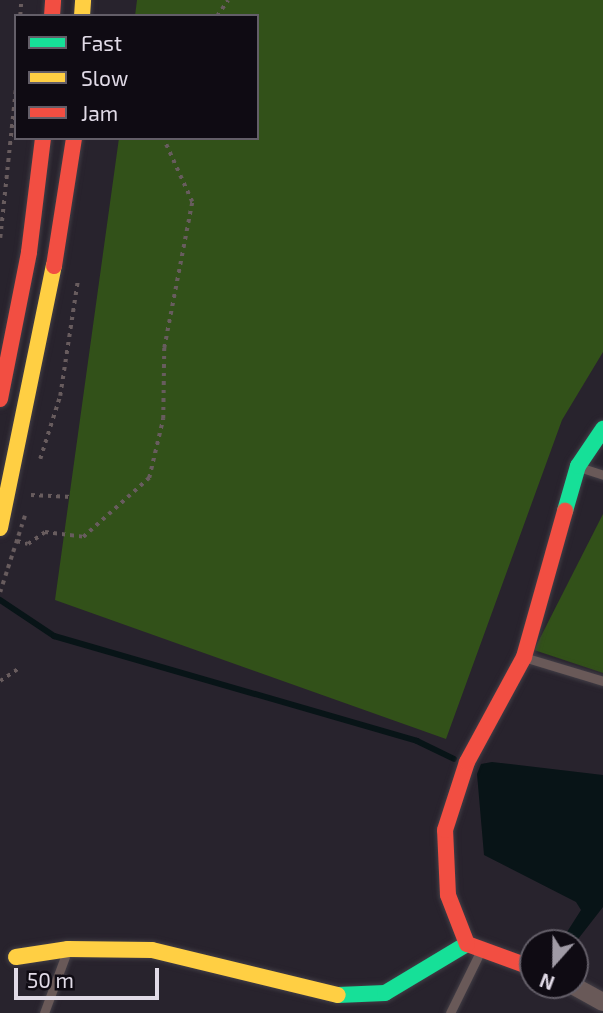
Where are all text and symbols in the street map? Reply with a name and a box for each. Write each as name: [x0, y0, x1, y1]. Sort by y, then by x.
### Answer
legend: [14, 14, 259, 140]
text: Fast: [81, 30, 122, 55]
text: Slow: [81, 65, 128, 90]
text: Jam: [81, 100, 118, 125]
north arrow: [519, 929, 589, 999]
scale bar: [18, 954, 163, 998]
text: 50 m: [27, 967, 74, 992]
text: N: [536, 969, 558, 995]

